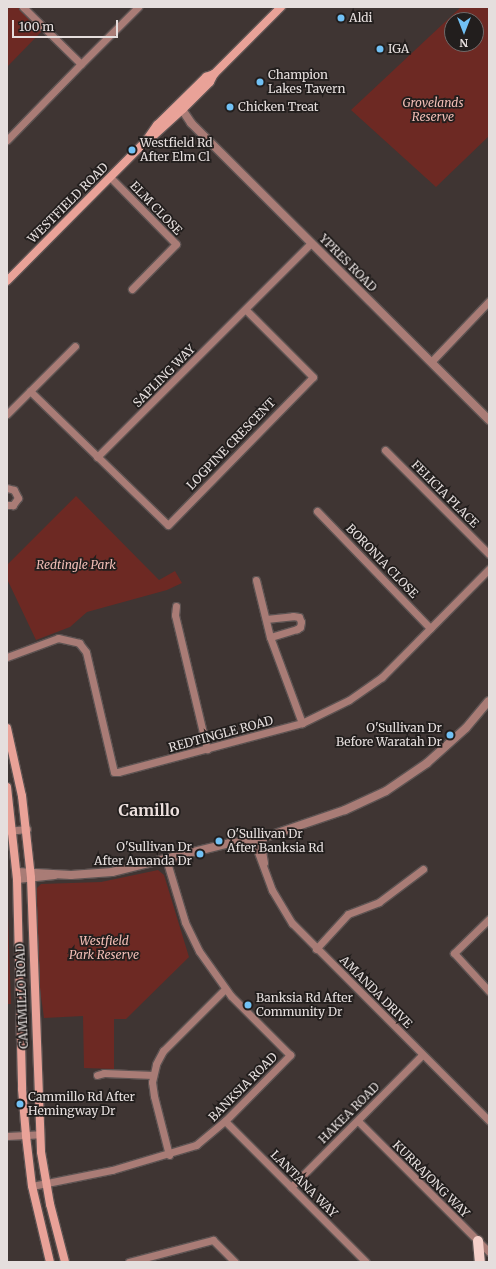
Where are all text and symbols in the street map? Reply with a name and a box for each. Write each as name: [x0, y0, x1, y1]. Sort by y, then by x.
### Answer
place label: Aldi: [349, 11, 373, 25]
scale bar: [14, 12, 120, 38]
north arrow: [444, 12, 484, 52]
marker: Aldi: [336, 13, 346, 23]
text: 100 m: [19, 19, 54, 34]
text: N: [460, 36, 468, 50]
place label: IGA: [388, 42, 409, 56]
marker: IGA: [375, 44, 385, 54]
place label: Champion Lakes Tavern: [268, 68, 345, 96]
marker: Champion Lakes Tavern: [255, 77, 265, 87]
park label: Grovelands Reserve: [403, 96, 463, 124]
place label: Chicken Treat: [238, 100, 319, 114]
marker: Chicken Treat: [225, 102, 235, 112]
place label: Westfield Rd After Elm Cl: [140, 136, 213, 164]
marker: Westfield Rd After Elm Cl: [127, 145, 137, 155]
street label: WESTFIELD ROAD: [25, 160, 111, 246]
street label: ELM CLOSE: [127, 178, 185, 238]
street label: YPRES ROAD: [316, 231, 380, 295]
street label: SAPLING WAY: [130, 342, 198, 410]
street label: LOGPINE CRESCENT: [184, 395, 278, 493]
street label: FELICIA PLACE: [408, 457, 482, 531]
street label: BORONIA CLOSE: [343, 521, 421, 601]
park label: Redtingle Park: [36, 558, 116, 572]
street label: REDTINGLE ROAD: [167, 713, 275, 755]
place label: O'Sullivan Dr Before Waratah Dr: [336, 721, 442, 749]
marker: O'Sullivan Dr Before Waratah Dr: [445, 730, 455, 740]
district label: Camillo: [119, 800, 179, 820]
place label: O'Sullivan Dr After Banksia Rd: [227, 827, 324, 855]
marker: O'Sullivan Dr After Banksia Rd: [214, 836, 224, 846]
place label: O'Sullivan Dr After Amanda Dr: [94, 840, 192, 868]
marker: O'Sullivan Dr After Amanda Dr: [195, 849, 205, 859]
park label: Westfield Park Reserve: [69, 934, 139, 962]
street label: CAMMILLO ROAD: [13, 943, 31, 1049]
street label: AMANDA DRIVE: [337, 953, 415, 1031]
place label: Banksia Rd After Community Dr: [256, 991, 353, 1019]
marker: Banksia Rd After Community Dr: [243, 1000, 253, 1010]
street label: BANKSIA ROAD: [206, 1050, 280, 1124]
street label: HAKEA ROAD: [316, 1080, 382, 1146]
place label: Cammillo Rd After Hemingway Dr: [28, 1090, 135, 1118]
marker: Cammillo Rd After Hemingway Dr: [15, 1099, 25, 1109]
street label: KURRAJONG WAY: [390, 1138, 472, 1220]
street label: LANTANA WAY: [268, 1148, 340, 1220]

